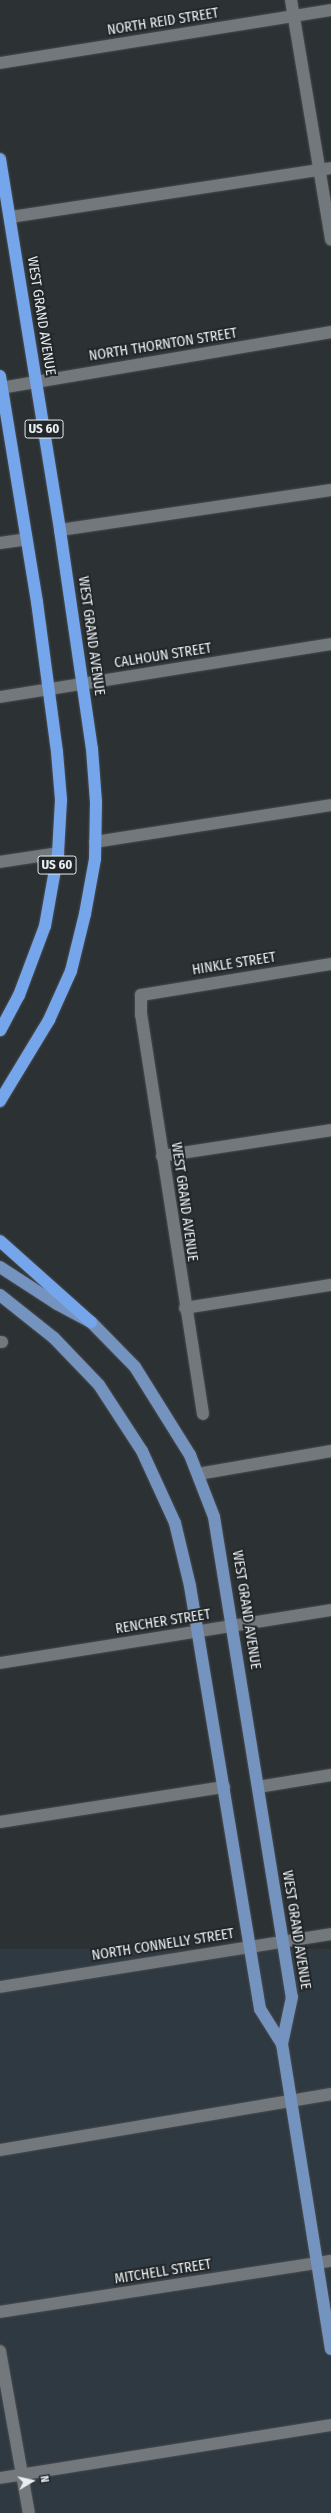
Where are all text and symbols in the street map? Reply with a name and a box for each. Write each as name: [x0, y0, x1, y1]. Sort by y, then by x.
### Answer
street label: NORTH REID STREET: [106, 5, 220, 39]
street label: WEST GRAND AVENUE: [23, 255, 59, 377]
street label: NORTH THORNTON STREET: [88, 325, 238, 365]
road number: US 60: [24, 418, 64, 440]
street label: WEST GRAND AVENUE: [74, 575, 108, 697]
street label: CALHOUN STREET: [113, 640, 213, 672]
road number: US 60: [37, 854, 77, 876]
street label: HINKLE STREET: [191, 949, 277, 979]
street label: WEST GRAND AVENUE: [167, 1141, 201, 1263]
street label: WEST GRAND AVENUE: [228, 1549, 264, 1671]
street label: RENCHER STREET: [114, 1606, 212, 1638]
street label: WEST GRAND AVENUE: [278, 1869, 314, 1991]
street label: NORTH CONNELLY STREET: [91, 1925, 235, 1965]
street label: MITCHELL STREET: [113, 2256, 213, 2288]
north arrow: [12, 2461, 52, 2501]
text: N: [37, 2475, 51, 2483]

